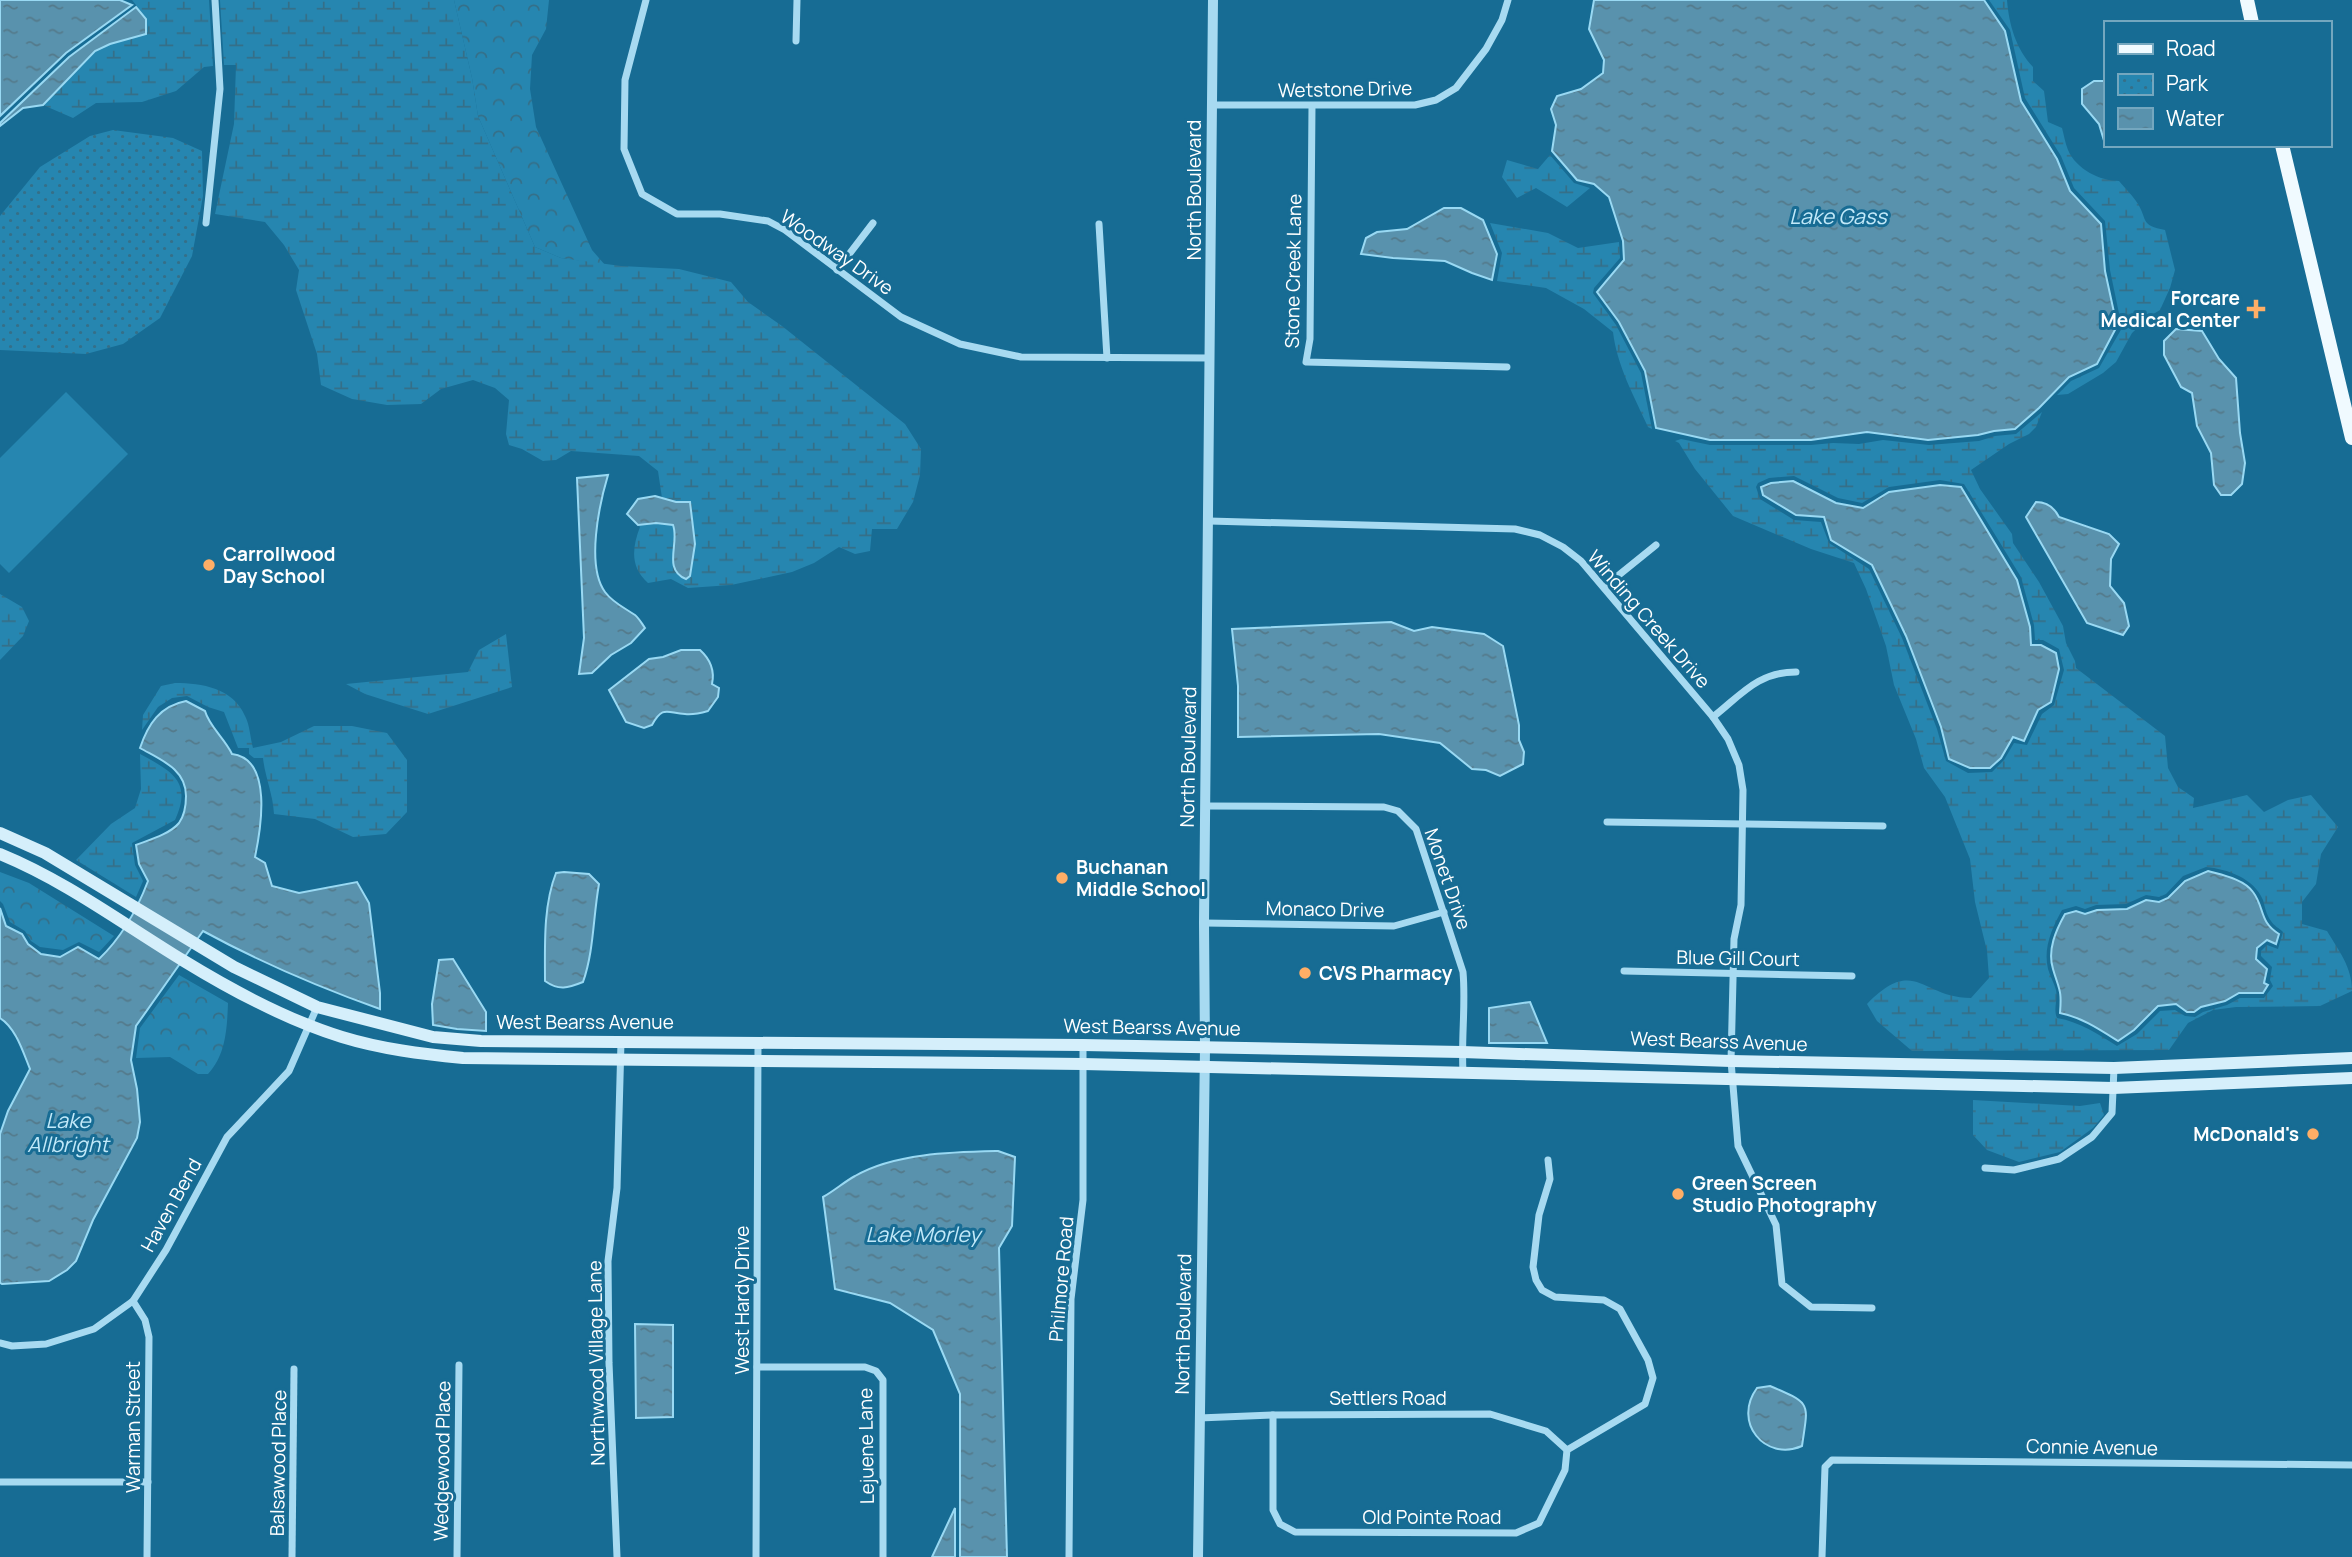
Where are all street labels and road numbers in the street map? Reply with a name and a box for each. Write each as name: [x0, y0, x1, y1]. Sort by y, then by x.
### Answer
street label: Wetstone Drive: [1278, 75, 1412, 103]
street label: North Boulevard: [1181, 120, 1207, 260]
street label: Stone Creek Lane: [1279, 193, 1307, 349]
street label: Woodway Drive: [775, 203, 899, 301]
street label: Winding Creek Drive: [1582, 544, 1716, 694]
street label: North Boulevard: [1174, 686, 1202, 828]
street label: Monet Drive: [1419, 825, 1477, 933]
street label: Monaco Drive: [1265, 895, 1385, 923]
street label: Blue Gill Court: [1676, 944, 1800, 972]
street label: West Bearss Avenue: [496, 1009, 674, 1035]
street label: West Bearss Avenue: [1063, 1012, 1241, 1042]
street label: West Bearss Avenue: [1630, 1025, 1808, 1057]
street label: Haven Bend: [135, 1154, 207, 1256]
street label: Philmore Road: [1043, 1215, 1079, 1343]
street label: West Hardy Drive: [729, 1226, 755, 1374]
street label: North Boulevard: [1169, 1253, 1197, 1395]
street label: Northwood Village Lane: [581, 1260, 611, 1466]
street label: Warman Street: [120, 1361, 146, 1493]
street label: Wedgewood Place: [428, 1381, 456, 1541]
street label: Settlers Road: [1329, 1385, 1447, 1411]
street label: Lejuene Lane: [852, 1388, 880, 1504]
street label: Balsawood Place: [264, 1390, 292, 1536]
street label: Connie Avenue: [2026, 1433, 2158, 1461]
street label: Old Pointe Road: [1363, 1504, 1501, 1530]

